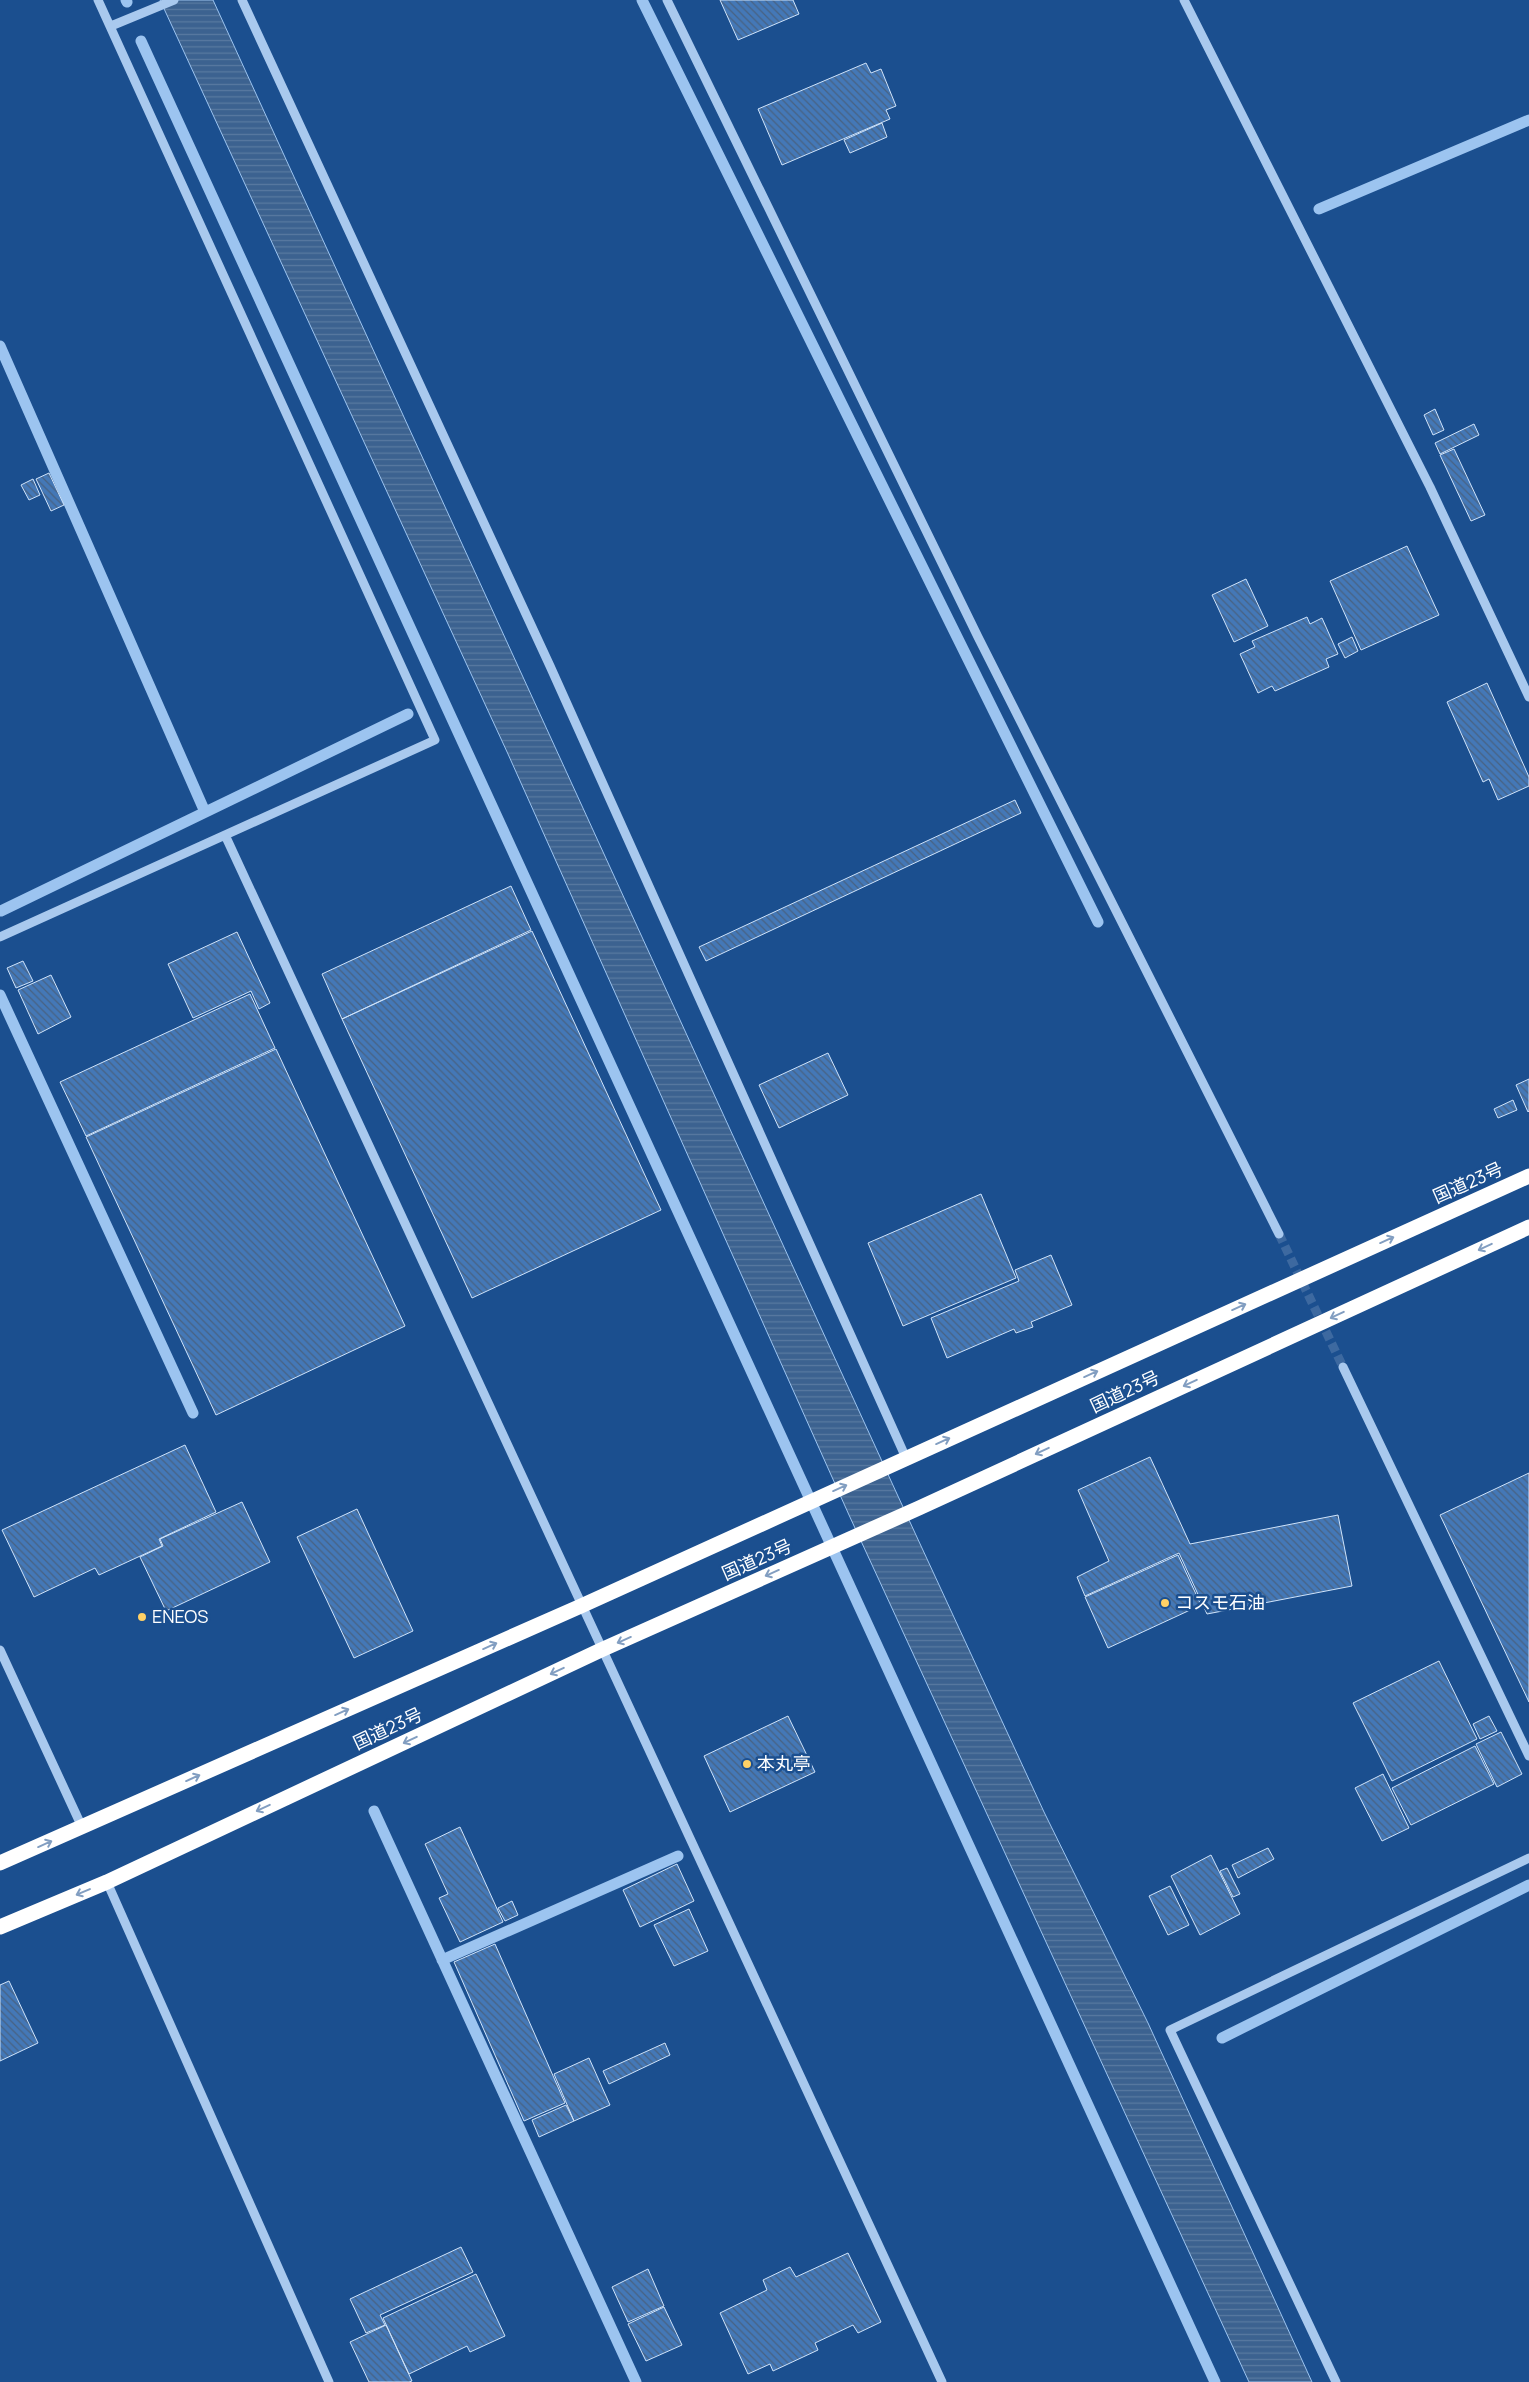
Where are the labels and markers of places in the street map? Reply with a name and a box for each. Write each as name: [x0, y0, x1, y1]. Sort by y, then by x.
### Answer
place label: コスモ石油: [1175, 1590, 1265, 1614]
marker: コスモ石油: [1159, 1597, 1171, 1609]
place label: ENEOS: [152, 1604, 208, 1628]
marker: ENEOS: [136, 1611, 148, 1623]
place label: 本丸亭: [757, 1751, 811, 1775]
marker: 本丸亭: [741, 1758, 753, 1770]

